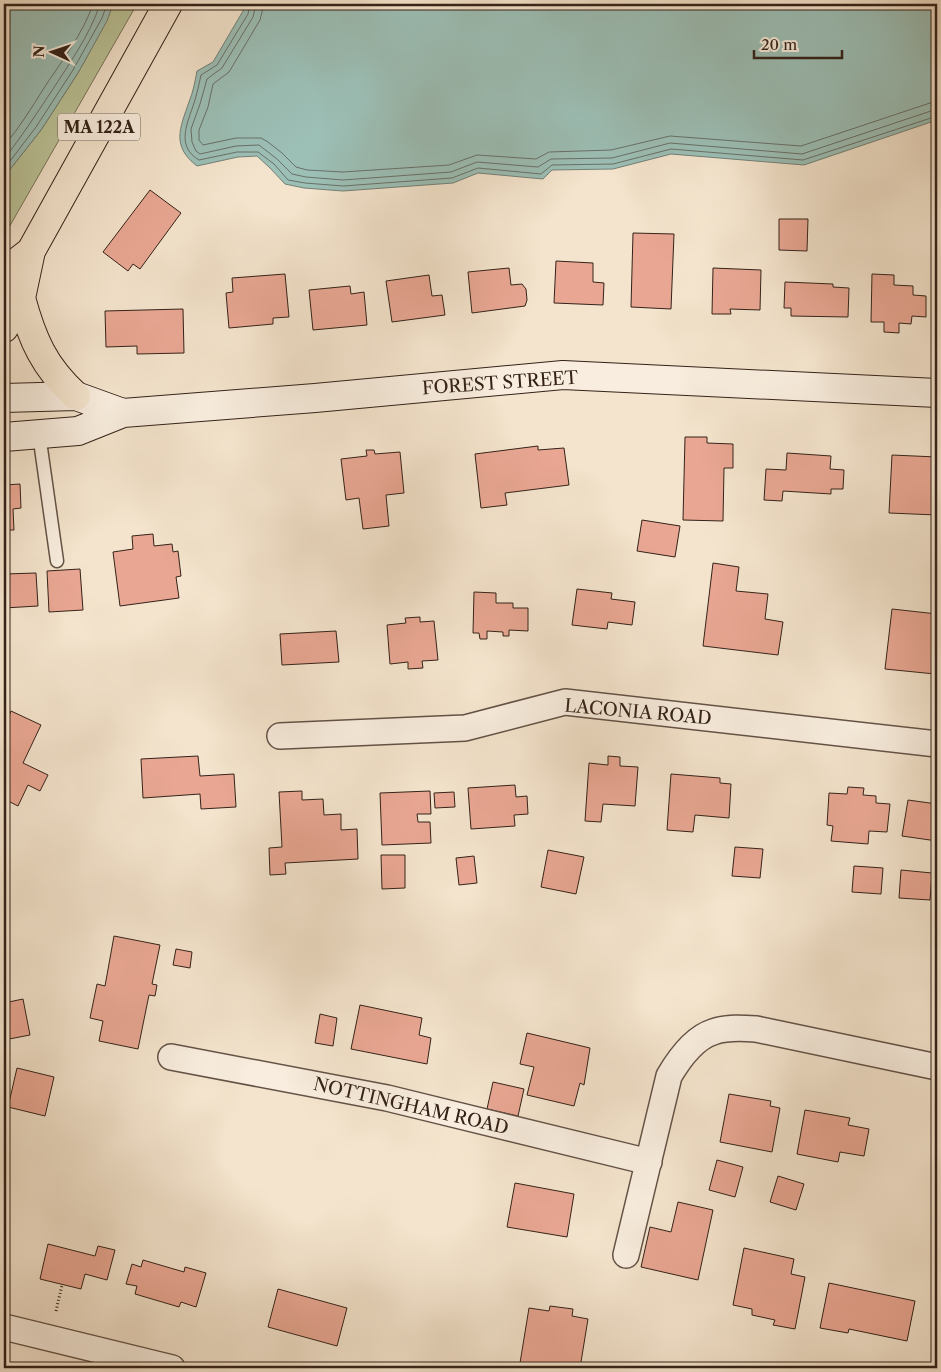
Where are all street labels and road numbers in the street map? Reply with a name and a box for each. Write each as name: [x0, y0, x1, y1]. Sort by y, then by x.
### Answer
road number: MA 122A: [58, 114, 140, 140]
street label: FOREST STREET: [421, 367, 579, 399]
street label: LACONIA ROAD: [564, 695, 712, 729]
street label: NOTTINGHAM ROAD: [311, 1073, 511, 1139]

